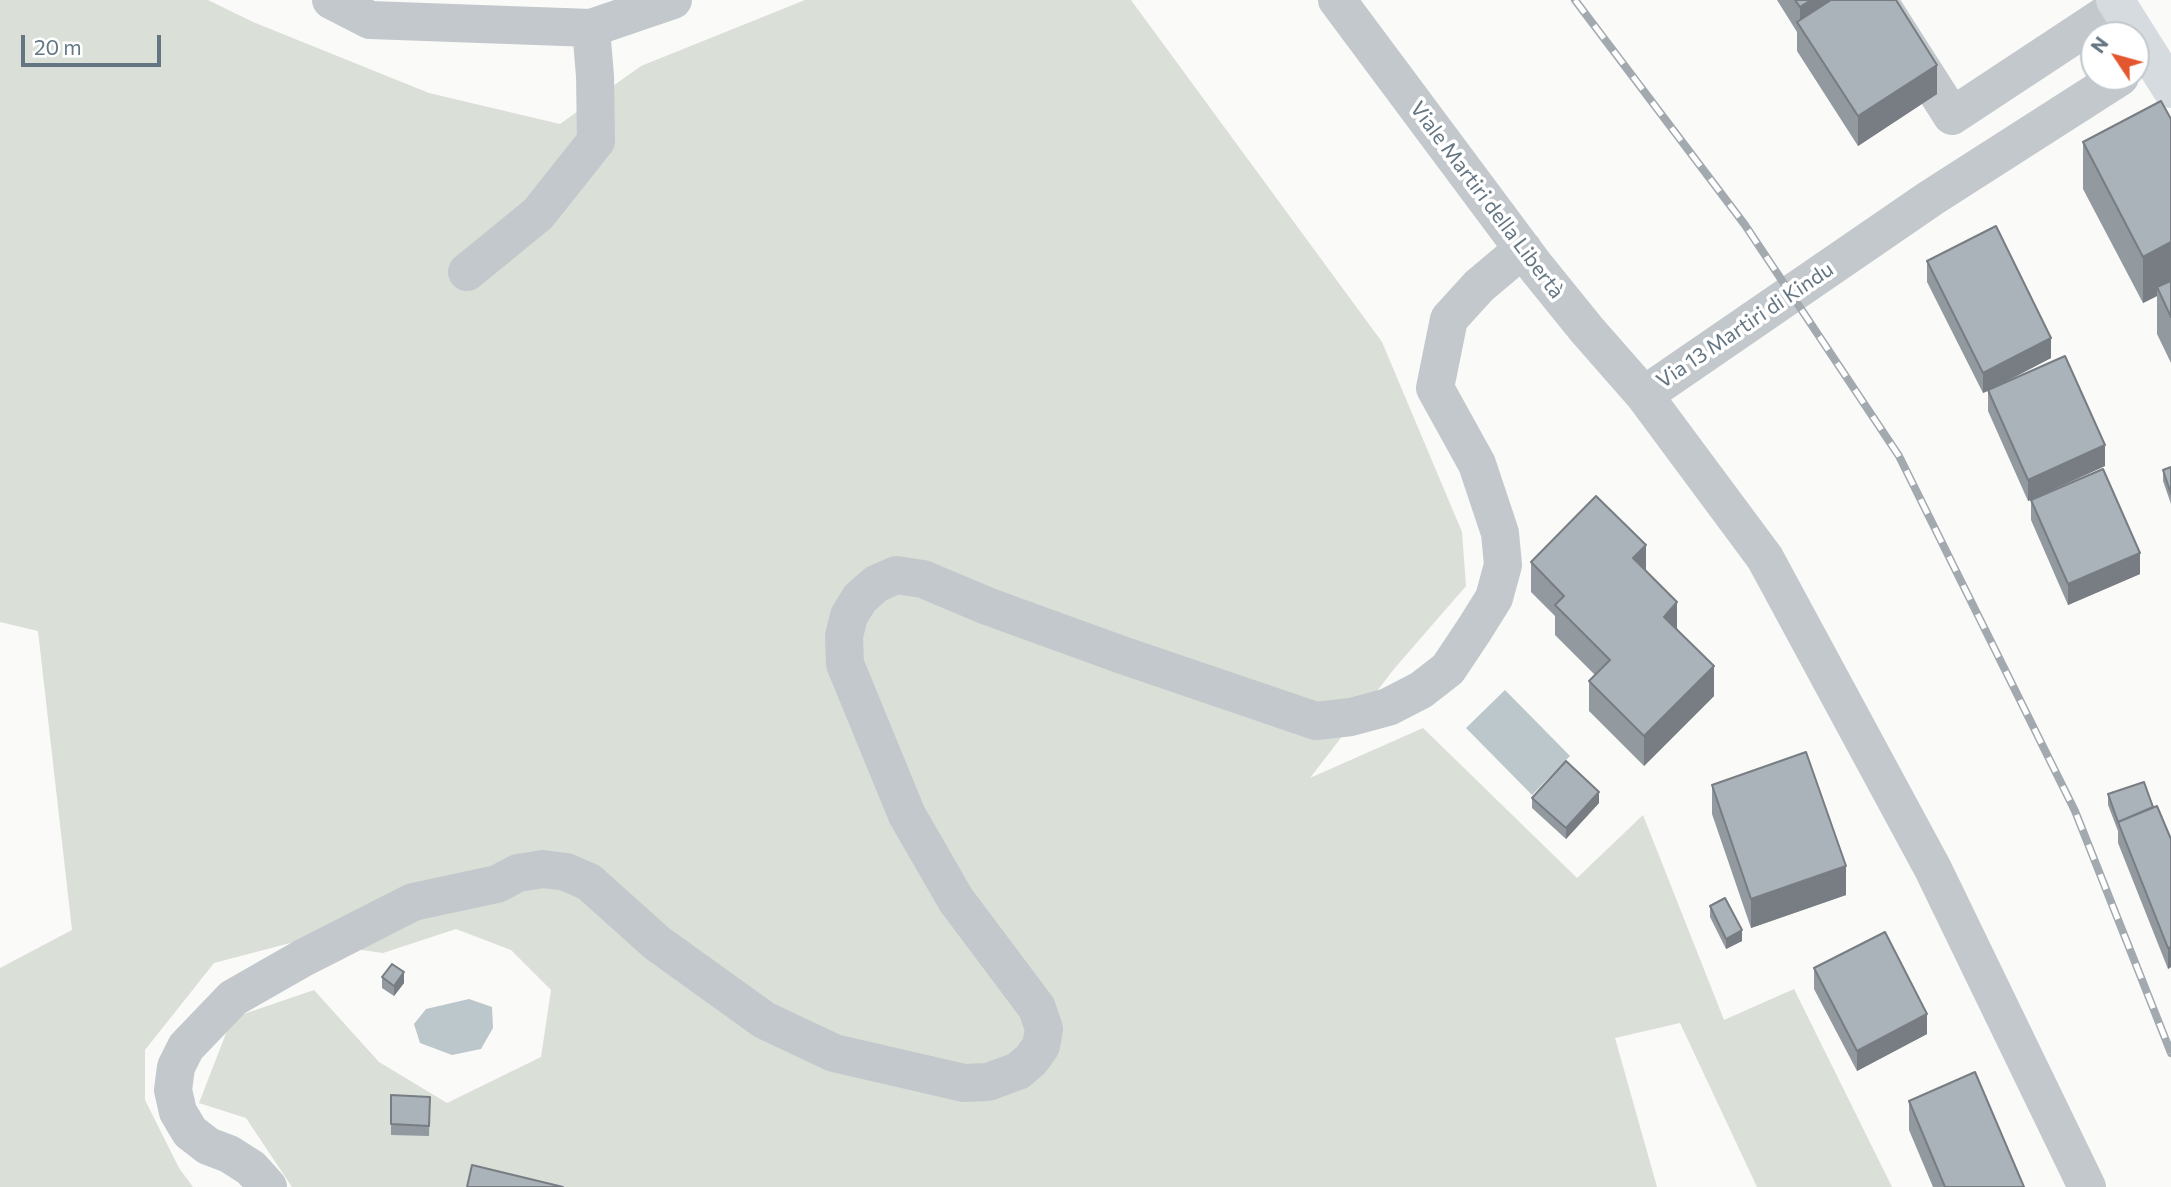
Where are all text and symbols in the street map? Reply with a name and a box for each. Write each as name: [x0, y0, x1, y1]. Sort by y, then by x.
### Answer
scale bar: [24, 21, 164, 65]
north arrow: [2080, 21, 2150, 91]
text: N: [2086, 32, 2113, 57]
text: 20 m: [34, 34, 82, 59]
street label: Viale Martiri della Libertà: [1405, 97, 1569, 303]
street label: Via 13 Martiri di Kindu: [1652, 256, 1838, 394]

